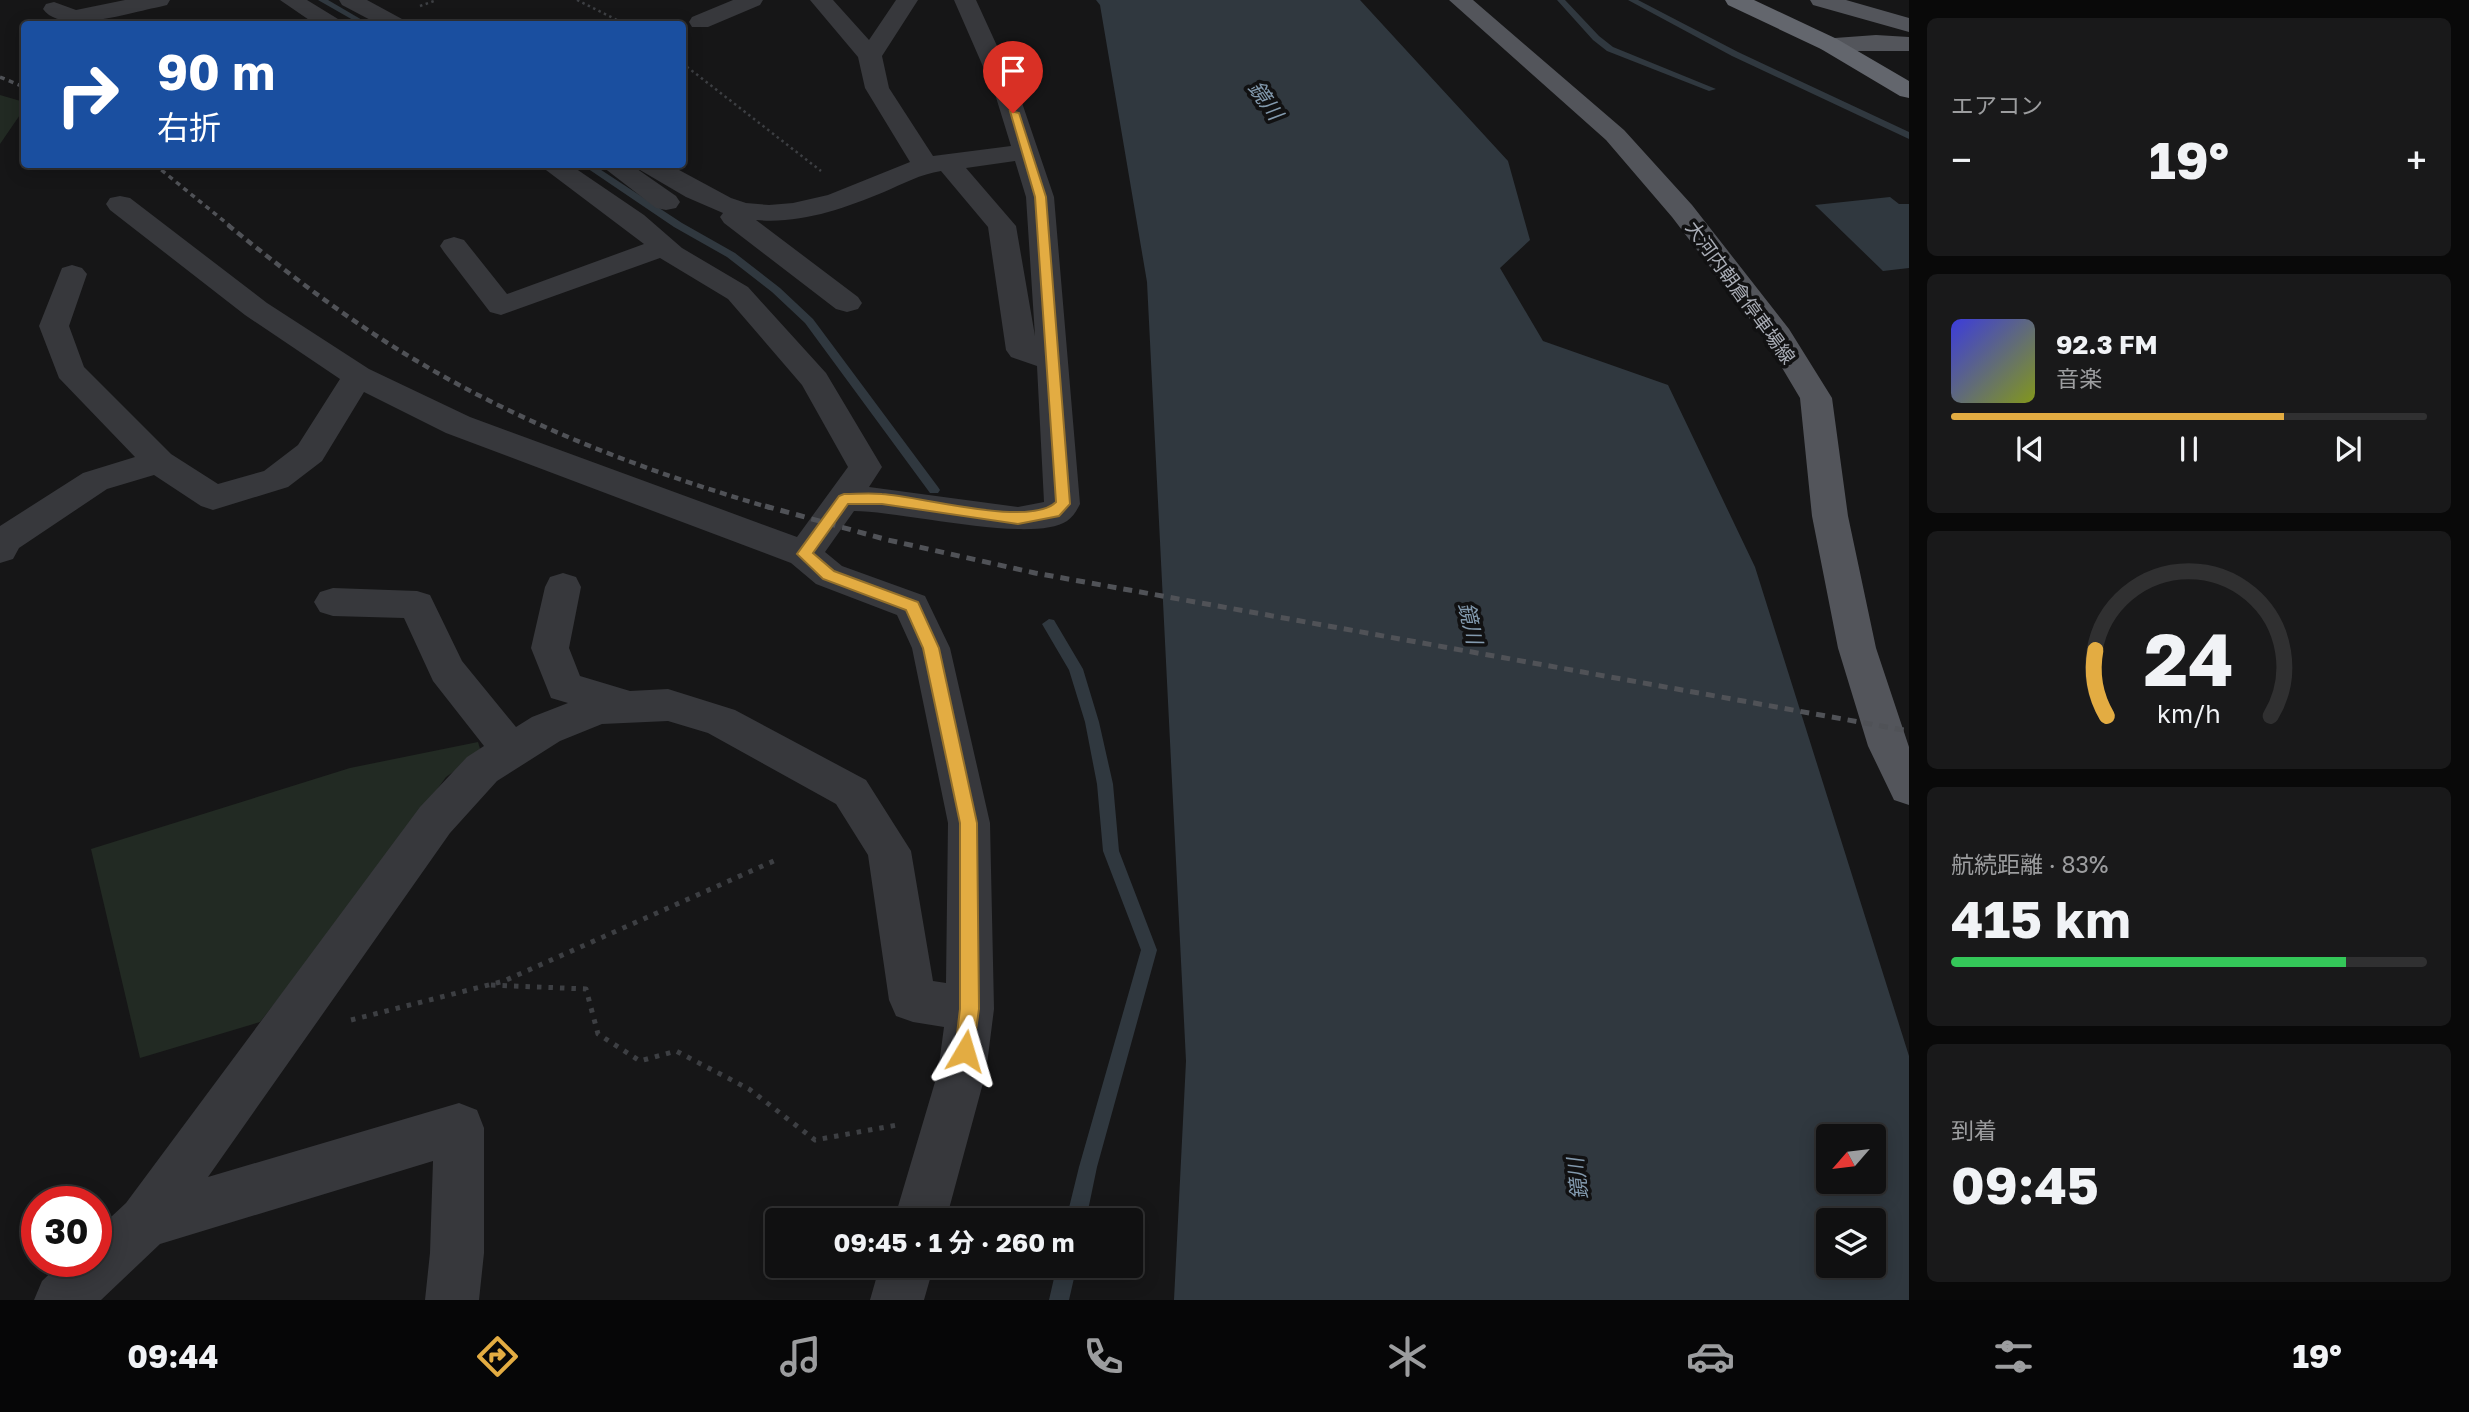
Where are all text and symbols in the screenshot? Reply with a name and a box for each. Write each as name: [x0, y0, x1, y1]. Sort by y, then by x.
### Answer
pin: [983, 41, 1043, 113]
text: 90 m: [157, 42, 275, 101]
icon: right: [42, 49, 133, 140]
icon: arrive: [994, 52, 1032, 90]
water label: 鏡川: [1243, 75, 1290, 126]
text: エアコン: [1951, 91, 2043, 119]
text: 右折: [157, 108, 221, 146]
text: 19°: [2149, 128, 2229, 190]
text: −: [1951, 137, 1972, 182]
text: +: [2406, 137, 2427, 182]
street label: 大河内朝倉停車場線: [1681, 216, 1801, 368]
text: 92.3 FM: [2056, 329, 2158, 360]
text: 音楽: [2056, 364, 2102, 392]
icon: previous: [2011, 430, 2049, 468]
icon: pause: [2170, 430, 2208, 468]
icon: next: [2329, 430, 2367, 468]
water label: 鏡川: [1454, 600, 1489, 648]
text: 24: [2144, 615, 2234, 702]
text: km/h: [2157, 698, 2221, 729]
text: 航続距離 · 83%: [1951, 850, 2108, 878]
text: 415 km: [1951, 887, 2131, 949]
position arrow: [928, 1014, 1002, 1088]
text: 到着: [1951, 1116, 1997, 1144]
north arrow: [1816, 1124, 1886, 1194]
map controls: [1816, 1124, 1886, 1278]
text: 09:45: [1951, 1153, 2099, 1215]
water label: 鏡川: [1561, 1155, 1592, 1201]
speed limit sign: 30: [21, 1186, 112, 1277]
button: layers: [1816, 1208, 1886, 1278]
text: 09:45 · 1 分 · 260 m: [834, 1227, 1074, 1258]
icon: directions: [473, 1332, 522, 1381]
icon: music: [776, 1332, 825, 1381]
icon: phone: [1079, 1332, 1128, 1381]
icon: climate: [1383, 1332, 1432, 1381]
icon: car: [1686, 1332, 1735, 1381]
icon: filters: [1989, 1332, 2038, 1381]
text: 09:44: [127, 1337, 219, 1375]
text: 19°: [2292, 1337, 2342, 1375]

